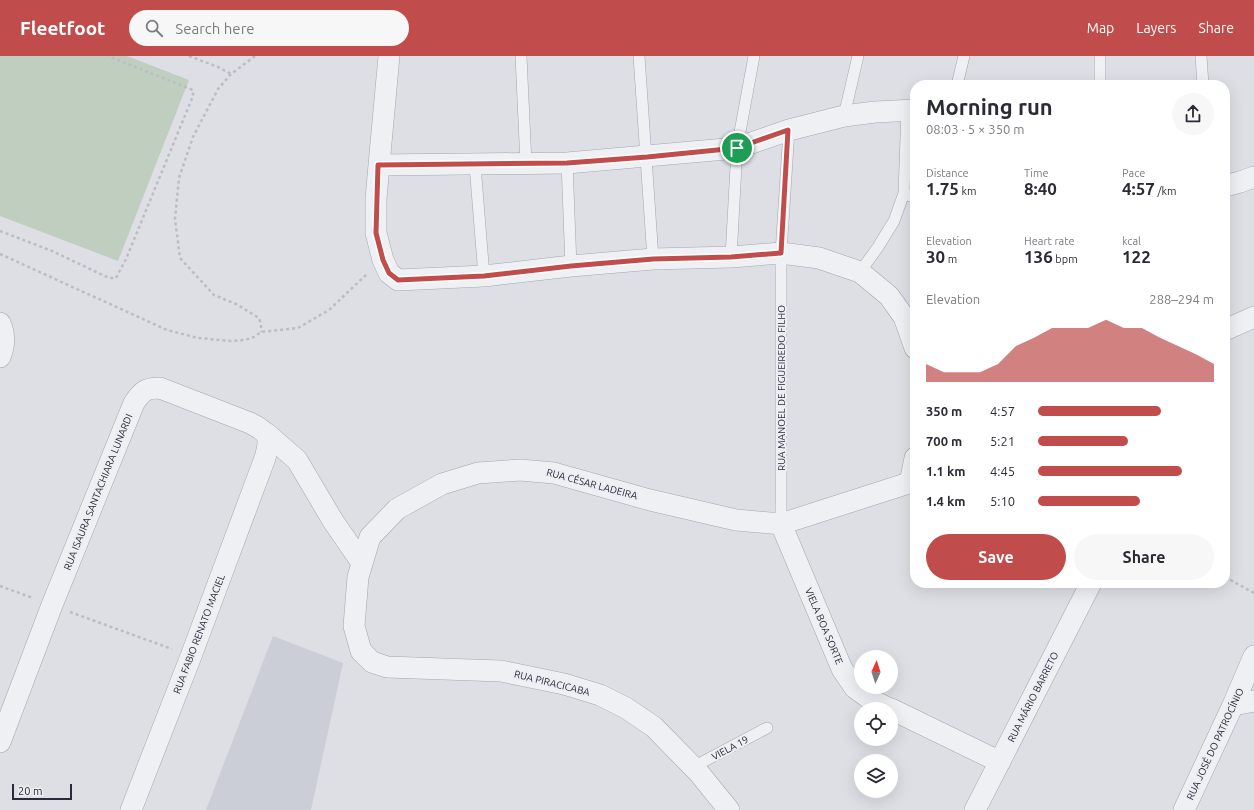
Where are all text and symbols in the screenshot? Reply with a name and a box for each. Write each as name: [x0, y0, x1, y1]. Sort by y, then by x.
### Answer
search box: [129, 10, 409, 46]
text: Fleetfoot: [20, 17, 105, 39]
icon: search: [143, 17, 165, 39]
text: Search here: [175, 20, 255, 37]
text: Map: [1087, 20, 1114, 36]
text: Layers: [1136, 20, 1176, 36]
text: Share: [1198, 20, 1234, 36]
button: share: [1172, 93, 1214, 135]
text: Morning run: [926, 94, 1053, 119]
text: 08:03 · 5 × 350 m: [926, 122, 1025, 136]
pin: [720, 131, 754, 165]
icon: arrive: [726, 137, 748, 159]
text: Distance: [926, 167, 969, 179]
text: Time: [1024, 167, 1049, 179]
text: Pace: [1122, 167, 1145, 179]
text: 1.75: [926, 179, 959, 198]
text: 8:40: [1024, 179, 1057, 198]
text: 4:57: [1122, 179, 1155, 198]
text: km: [959, 185, 977, 197]
text: /km: [1155, 185, 1177, 197]
text: Elevation: [926, 235, 972, 247]
text: Heart rate: [1024, 235, 1075, 247]
text: kcal: [1122, 235, 1141, 247]
text: 30: [926, 247, 945, 266]
text: 136: [1024, 247, 1053, 266]
text: 122: [1122, 247, 1151, 266]
text: m: [945, 253, 957, 265]
text: bpm: [1053, 253, 1078, 265]
text: Elevation: [926, 292, 980, 306]
text: 288–294 m: [1149, 292, 1214, 306]
street label: RUA MANOEL DE FIGUEIREDO FILHO: [776, 305, 787, 471]
text: 350 m: [926, 404, 962, 418]
text: 4:57: [990, 404, 1015, 418]
street label: RUA ISAURA SANTACHIARA LUNARDI: [62, 412, 134, 572]
text: 700 m: [926, 434, 962, 448]
text: 5:21: [990, 434, 1015, 448]
text: 1.1 km: [926, 464, 965, 478]
text: 4:45: [990, 464, 1015, 478]
street label: RUA CÉSAR LADEIRA: [545, 466, 640, 502]
text: 1.4 km: [926, 494, 965, 508]
text: 5:10: [990, 494, 1015, 508]
button: Save: [926, 534, 1066, 580]
button: Share: [1074, 534, 1214, 580]
street label: RUA FABIO RENATO MACIEL: [171, 573, 227, 695]
street label: VIELA BOA SORTE: [803, 586, 845, 666]
street label: RUA MÁRIO BARRETO: [1005, 649, 1061, 744]
north arrow: [854, 650, 898, 694]
map controls: [854, 650, 898, 798]
street label: RUA PIRACICABA: [513, 668, 591, 698]
street label: RUA JOSÉ DO PATROCÍNIO: [1183, 686, 1246, 802]
button: locate: [854, 702, 898, 746]
street label: VIELA 19: [710, 734, 750, 762]
button: layers: [854, 754, 898, 798]
scale bar: [12, 782, 72, 801]
text: 20 m: [18, 785, 42, 797]

